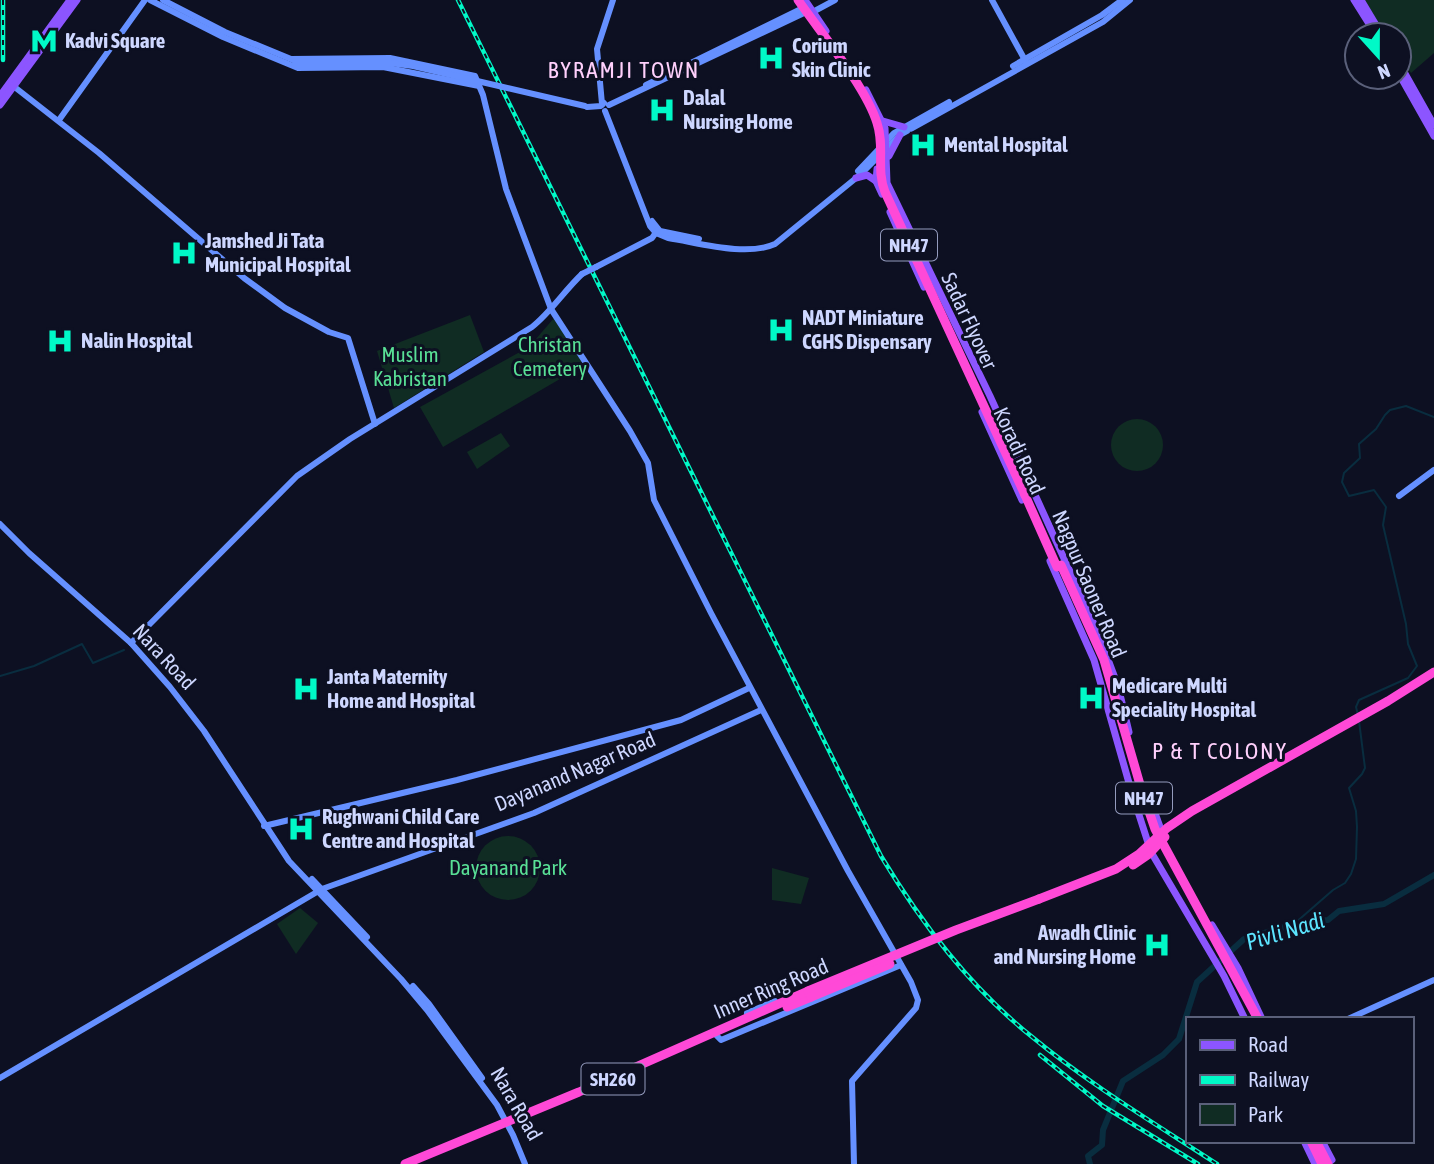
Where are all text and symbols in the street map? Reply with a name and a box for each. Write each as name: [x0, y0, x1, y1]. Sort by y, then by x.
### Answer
north arrow: [1343, 21, 1413, 91]
metro station icon: Kadvi Square: [29, 26, 59, 56]
place label: Kadvi Square: [65, 28, 165, 52]
place label: Corium Skin Clinic: [792, 33, 871, 81]
hospital icon: Corium Skin Clinic: [756, 43, 786, 73]
district label: BYRAMJI TOWN: [548, 57, 700, 83]
text: N: [1375, 60, 1393, 84]
place label: Dalal Nursing Home: [683, 85, 793, 133]
hospital icon: Dalal Nursing Home: [647, 95, 677, 125]
hospital icon: Mental Hospital: [908, 130, 938, 160]
place label: Mental Hospital: [944, 132, 1068, 156]
place label: Jamshed Ji Tata Municipal Hospital: [204, 228, 351, 276]
road number: NH47: [881, 230, 937, 260]
hospital icon: Jamshed Ji Tata Municipal Hospital: [169, 238, 199, 268]
street label: Sadar Flyover: [937, 269, 1003, 373]
place label: NADT Miniature CGHS Dispensary: [802, 305, 932, 353]
hospital icon: NADT Miniature CGHS Dispensary: [766, 315, 796, 345]
hospital icon: Nalin Hospital: [45, 326, 75, 356]
place label: Nalin Hospital: [81, 328, 193, 352]
park label: Christan Cemetery: [513, 332, 587, 380]
park label: Muslim Kabristan: [373, 342, 447, 390]
street label: Koradi Road: [989, 403, 1050, 498]
street label: Nagpur Saoner Road: [1048, 506, 1132, 661]
street label: Nara Road: [128, 619, 201, 694]
place label: Janta Maternity Home and Hospital: [326, 664, 475, 712]
place label: Medicare Multi Speciality Hospital: [1112, 673, 1257, 721]
hospital icon: Janta Maternity Home and Hospital: [291, 674, 321, 704]
hospital icon: Medicare Multi Speciality Hospital: [1076, 683, 1106, 713]
street label: Dayanand Nagar Road: [491, 726, 659, 816]
district label: P & T COLONY: [1152, 738, 1288, 764]
road number: NH47: [1116, 782, 1172, 814]
place label: Rughwani Child Care Centre and Hospital: [322, 804, 479, 852]
hospital icon: Rughwani Child Care Centre and Hospital: [286, 814, 316, 844]
park label: Dayanand Park: [449, 855, 567, 879]
water label: Pivli Nadi: [1243, 907, 1327, 955]
place label: Awadh Clinic and Nursing Home: [993, 920, 1136, 968]
hospital icon: Awadh Clinic and Nursing Home: [1142, 930, 1172, 960]
street label: Inner Ring Road: [710, 953, 831, 1023]
legend: [1186, 1017, 1413, 1143]
text: Road: [1248, 1032, 1288, 1056]
street label: Nara Road: [486, 1063, 547, 1144]
road number: SH260: [582, 1064, 644, 1094]
text: Railway: [1248, 1067, 1310, 1091]
text: Park: [1248, 1102, 1283, 1126]

